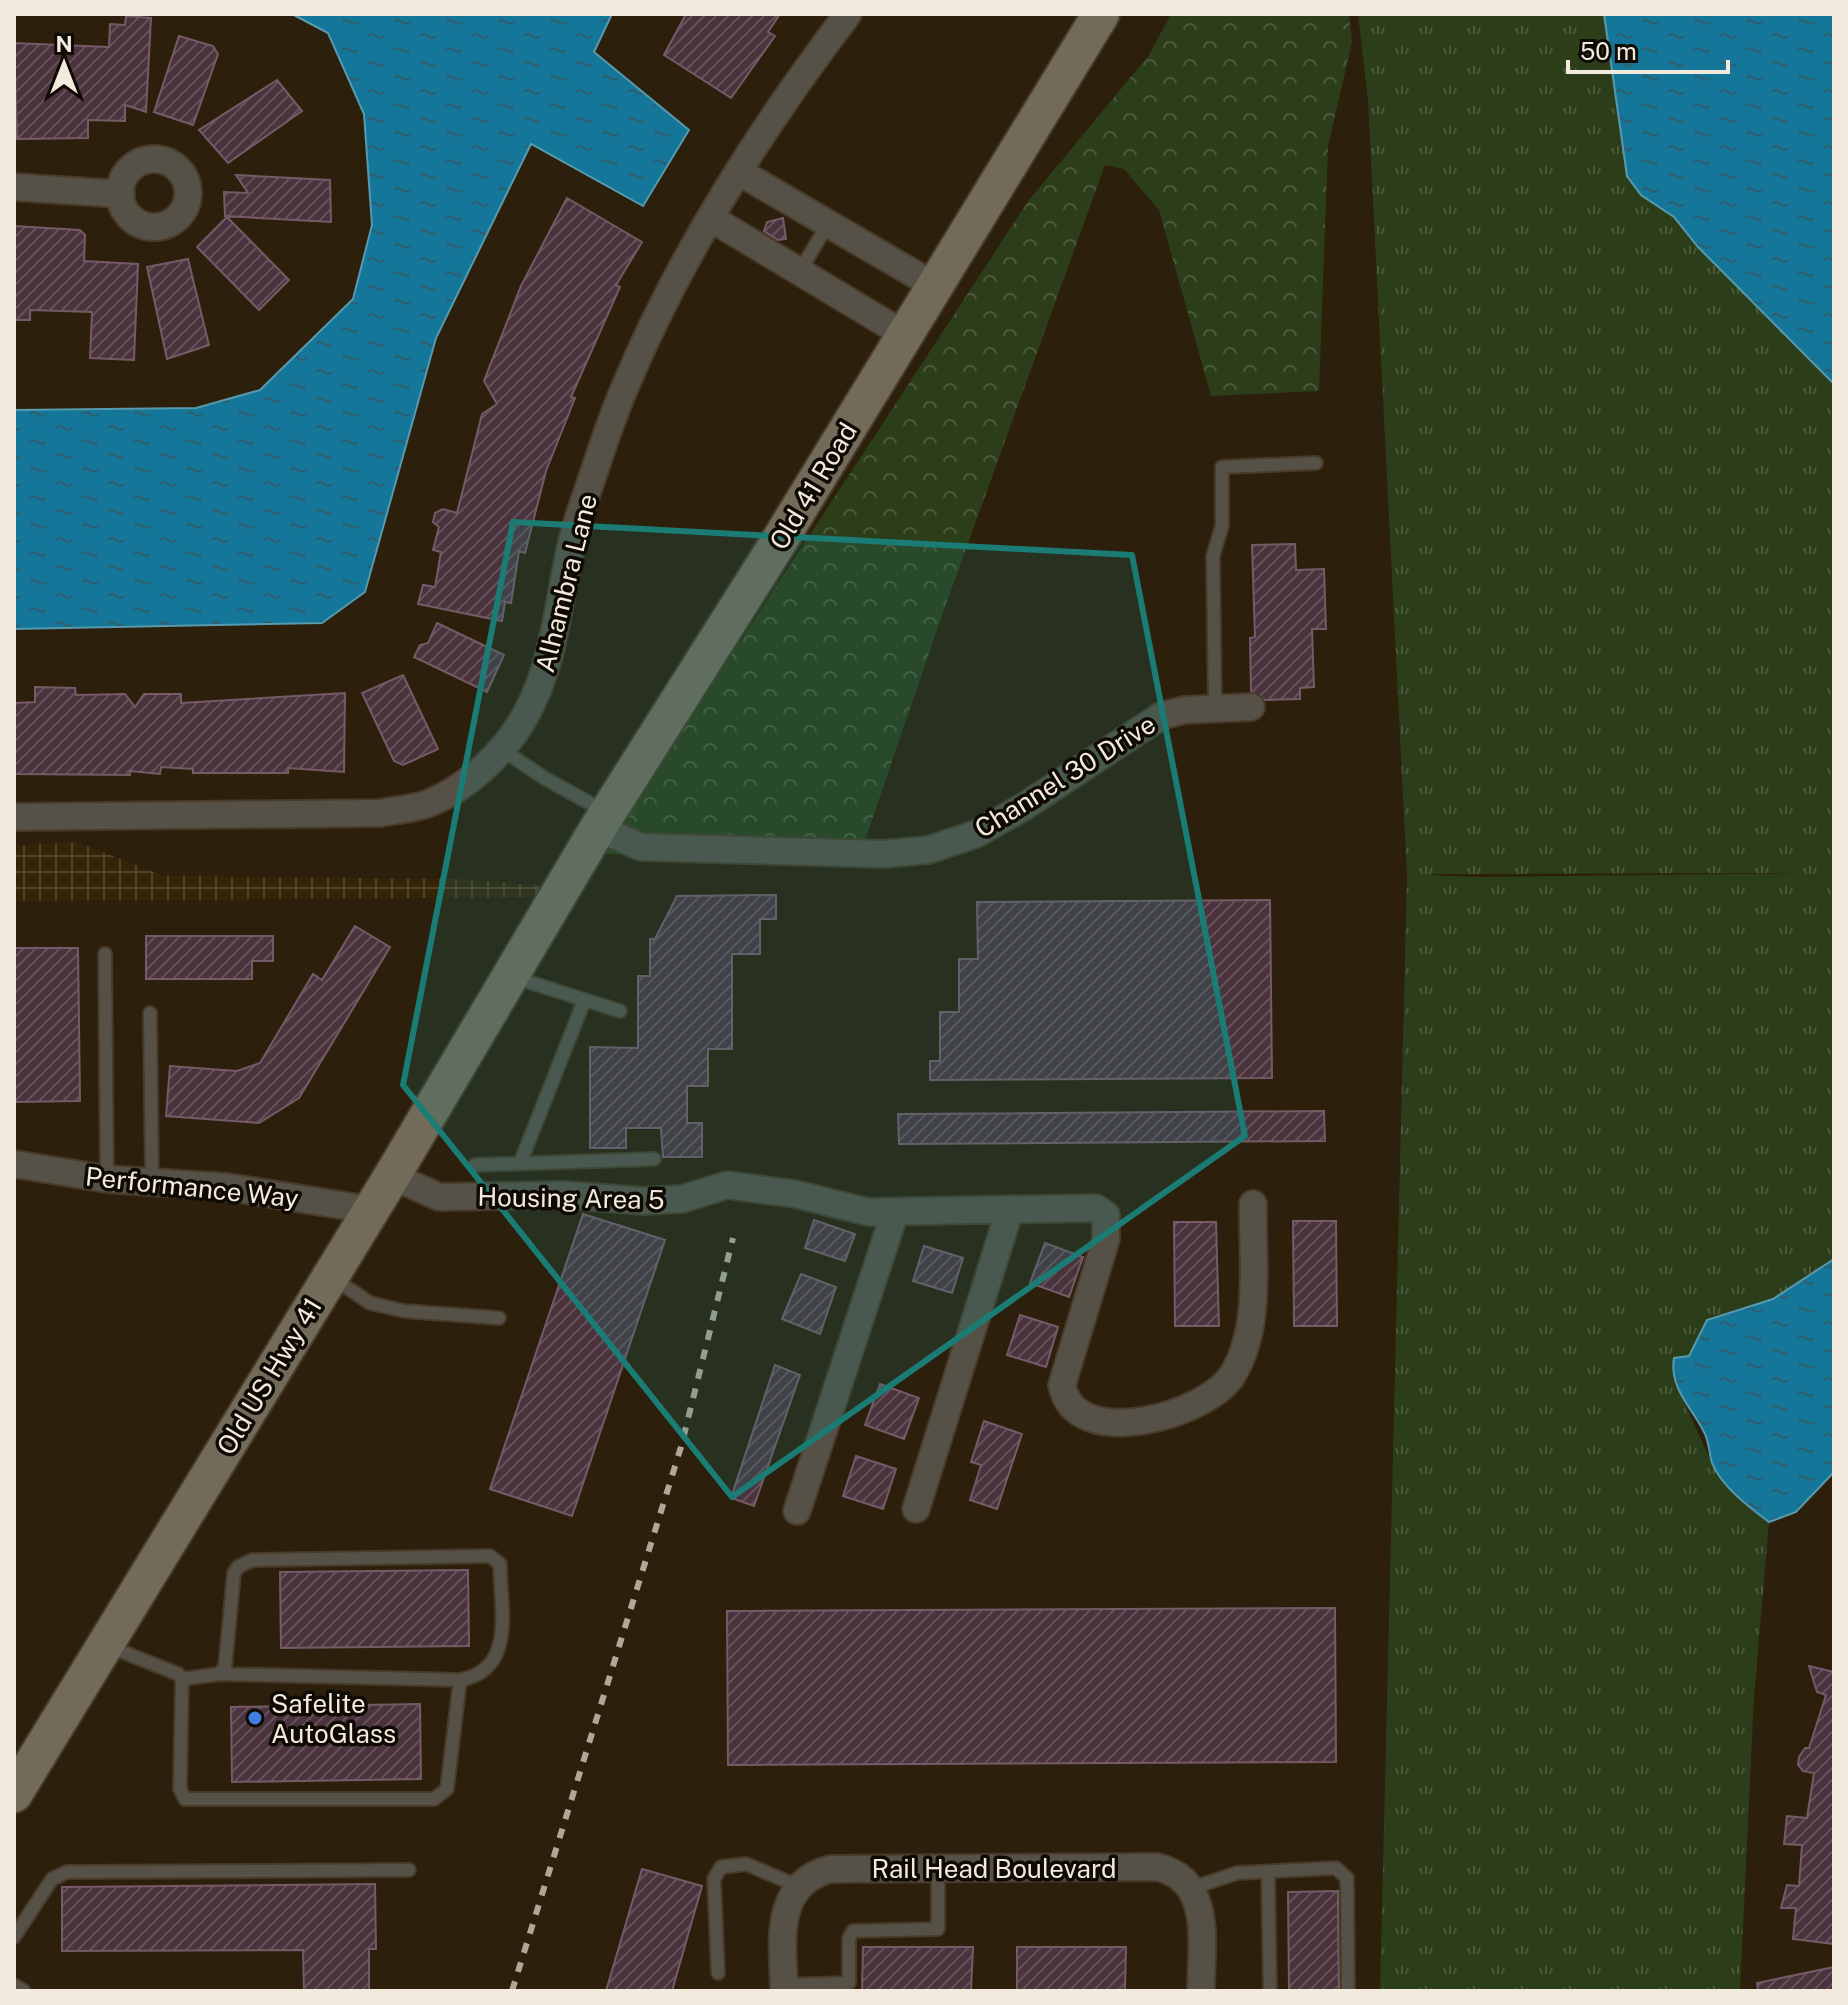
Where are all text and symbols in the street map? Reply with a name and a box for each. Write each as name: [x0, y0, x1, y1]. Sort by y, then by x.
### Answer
north arrow: [24, 24, 104, 104]
scale bar: [1568, 24, 1728, 74]
text: N: [55, 31, 73, 57]
text: 50 m: [1580, 37, 1637, 65]
street label: Old 41 Road: [763, 417, 863, 555]
street label: Alhambra Lane: [529, 491, 603, 675]
street label: Channel 30 Drive: [969, 708, 1161, 844]
street label: Performance Way: [84, 1160, 300, 1214]
street label: Housing Area 5: [477, 1181, 665, 1215]
street label: Old US Hwy 41: [210, 1292, 328, 1460]
place label: Safelite AutoGlass: [271, 1688, 396, 1749]
marker: Safelite AutoGlass: [246, 1709, 264, 1727]
street label: Rail Head Boulevard: [872, 1853, 1116, 1884]

